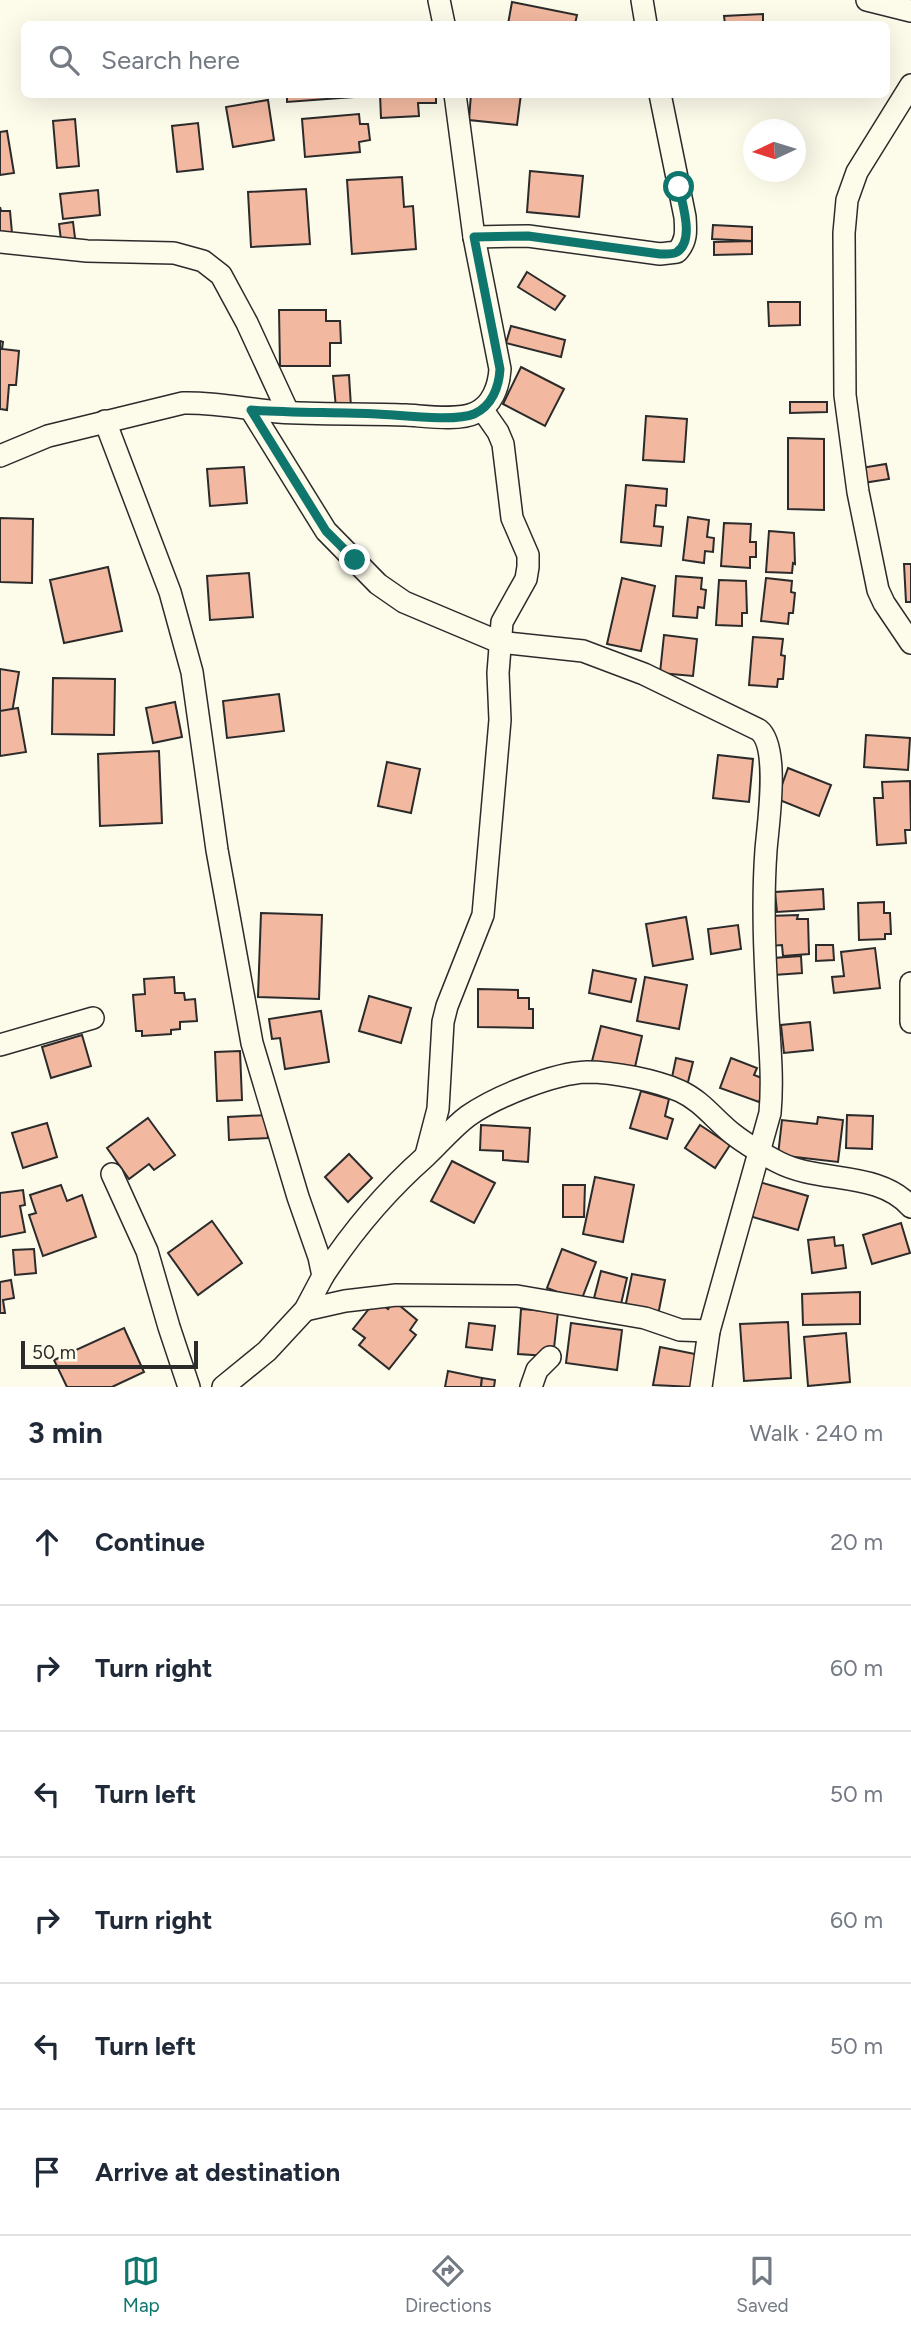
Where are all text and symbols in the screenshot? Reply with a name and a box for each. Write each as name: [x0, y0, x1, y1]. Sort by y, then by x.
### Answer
search box: [21, 21, 890, 98]
icon: search: [45, 41, 83, 79]
text: Search here: [101, 44, 240, 76]
north arrow: [743, 119, 806, 182]
route start: [663, 171, 694, 202]
route end: [339, 544, 370, 575]
scale bar: [21, 1338, 198, 1370]
text: 50 m: [32, 1341, 76, 1364]
text: 3 min: [28, 1414, 103, 1451]
text: Walk · 240 m: [750, 1419, 883, 1447]
icon: ahead: [28, 1523, 66, 1561]
text: Continue: [95, 1526, 205, 1558]
text: 20 m: [830, 1528, 883, 1556]
icon: right: [28, 1649, 66, 1687]
text: Turn right: [95, 1652, 212, 1684]
text: 60 m: [830, 1654, 883, 1682]
icon: left: [28, 1775, 66, 1813]
text: Turn left: [95, 1778, 196, 1810]
text: 50 m: [830, 1780, 883, 1808]
icon: right: [28, 1901, 66, 1939]
text: Turn right: [95, 1904, 212, 1936]
text: 60 m: [830, 1906, 883, 1934]
icon: left: [28, 2027, 66, 2065]
text: Turn left: [95, 2030, 196, 2062]
text: 50 m: [830, 2032, 883, 2060]
icon: arrive: [28, 2153, 66, 2191]
text: Arrive at destination: [95, 2156, 340, 2188]
tab: Map: [122, 2252, 160, 2317]
tab: Directions: [405, 2252, 492, 2317]
tab: Saved: [736, 2252, 789, 2317]

